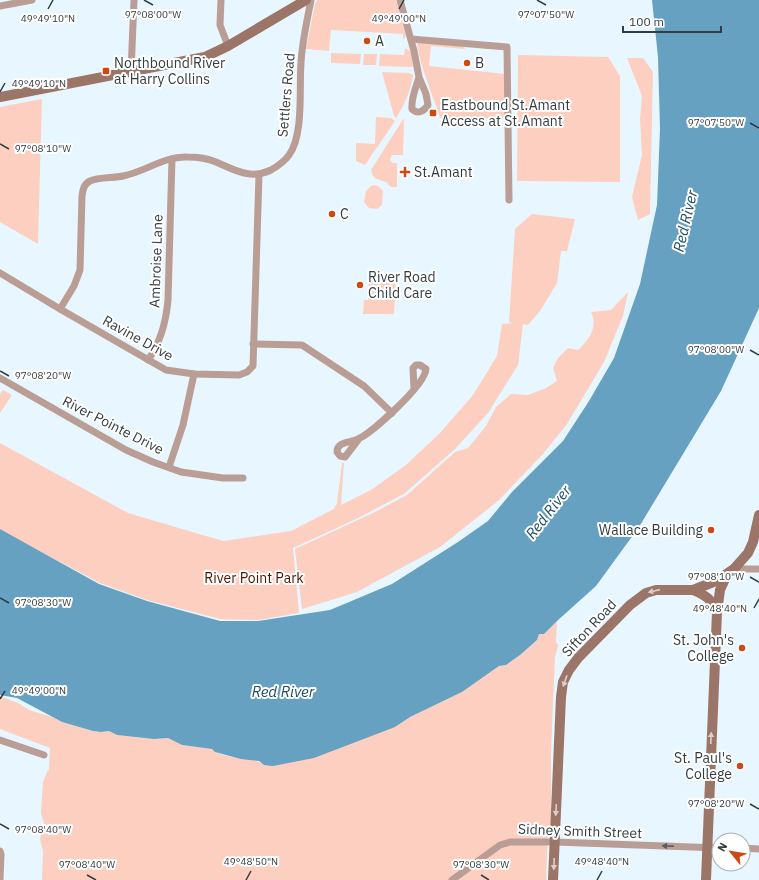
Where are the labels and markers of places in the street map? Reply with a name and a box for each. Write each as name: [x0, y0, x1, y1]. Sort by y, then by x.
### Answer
place label: A: [375, 32, 384, 50]
marker: A: [362, 36, 372, 46]
place label: Northbound River at Harry Collins: [114, 54, 225, 88]
place label: B: [475, 54, 484, 72]
marker: B: [462, 58, 472, 68]
marker: Northbound River at Harry Collins: [101, 66, 111, 76]
place label: Eastbound St.Amant Access at St.Amant: [441, 96, 570, 130]
marker: Eastbound St.Amant Access at St.Amant: [428, 108, 438, 118]
place label: St.Amant: [414, 163, 473, 181]
marker: St.Amant: [399, 166, 411, 178]
place label: C: [340, 205, 349, 223]
marker: C: [327, 209, 337, 219]
place label: River Road Child Care: [368, 268, 436, 302]
marker: River Road Child Care: [355, 280, 365, 290]
place label: Wallace Building: [599, 521, 704, 539]
marker: Wallace Building: [706, 525, 716, 535]
place label: St. John's College: [673, 631, 734, 665]
marker: St. John's College: [737, 643, 747, 653]
place label: St. Paul's College: [674, 749, 732, 783]
marker: St. Paul's College: [735, 761, 745, 771]

